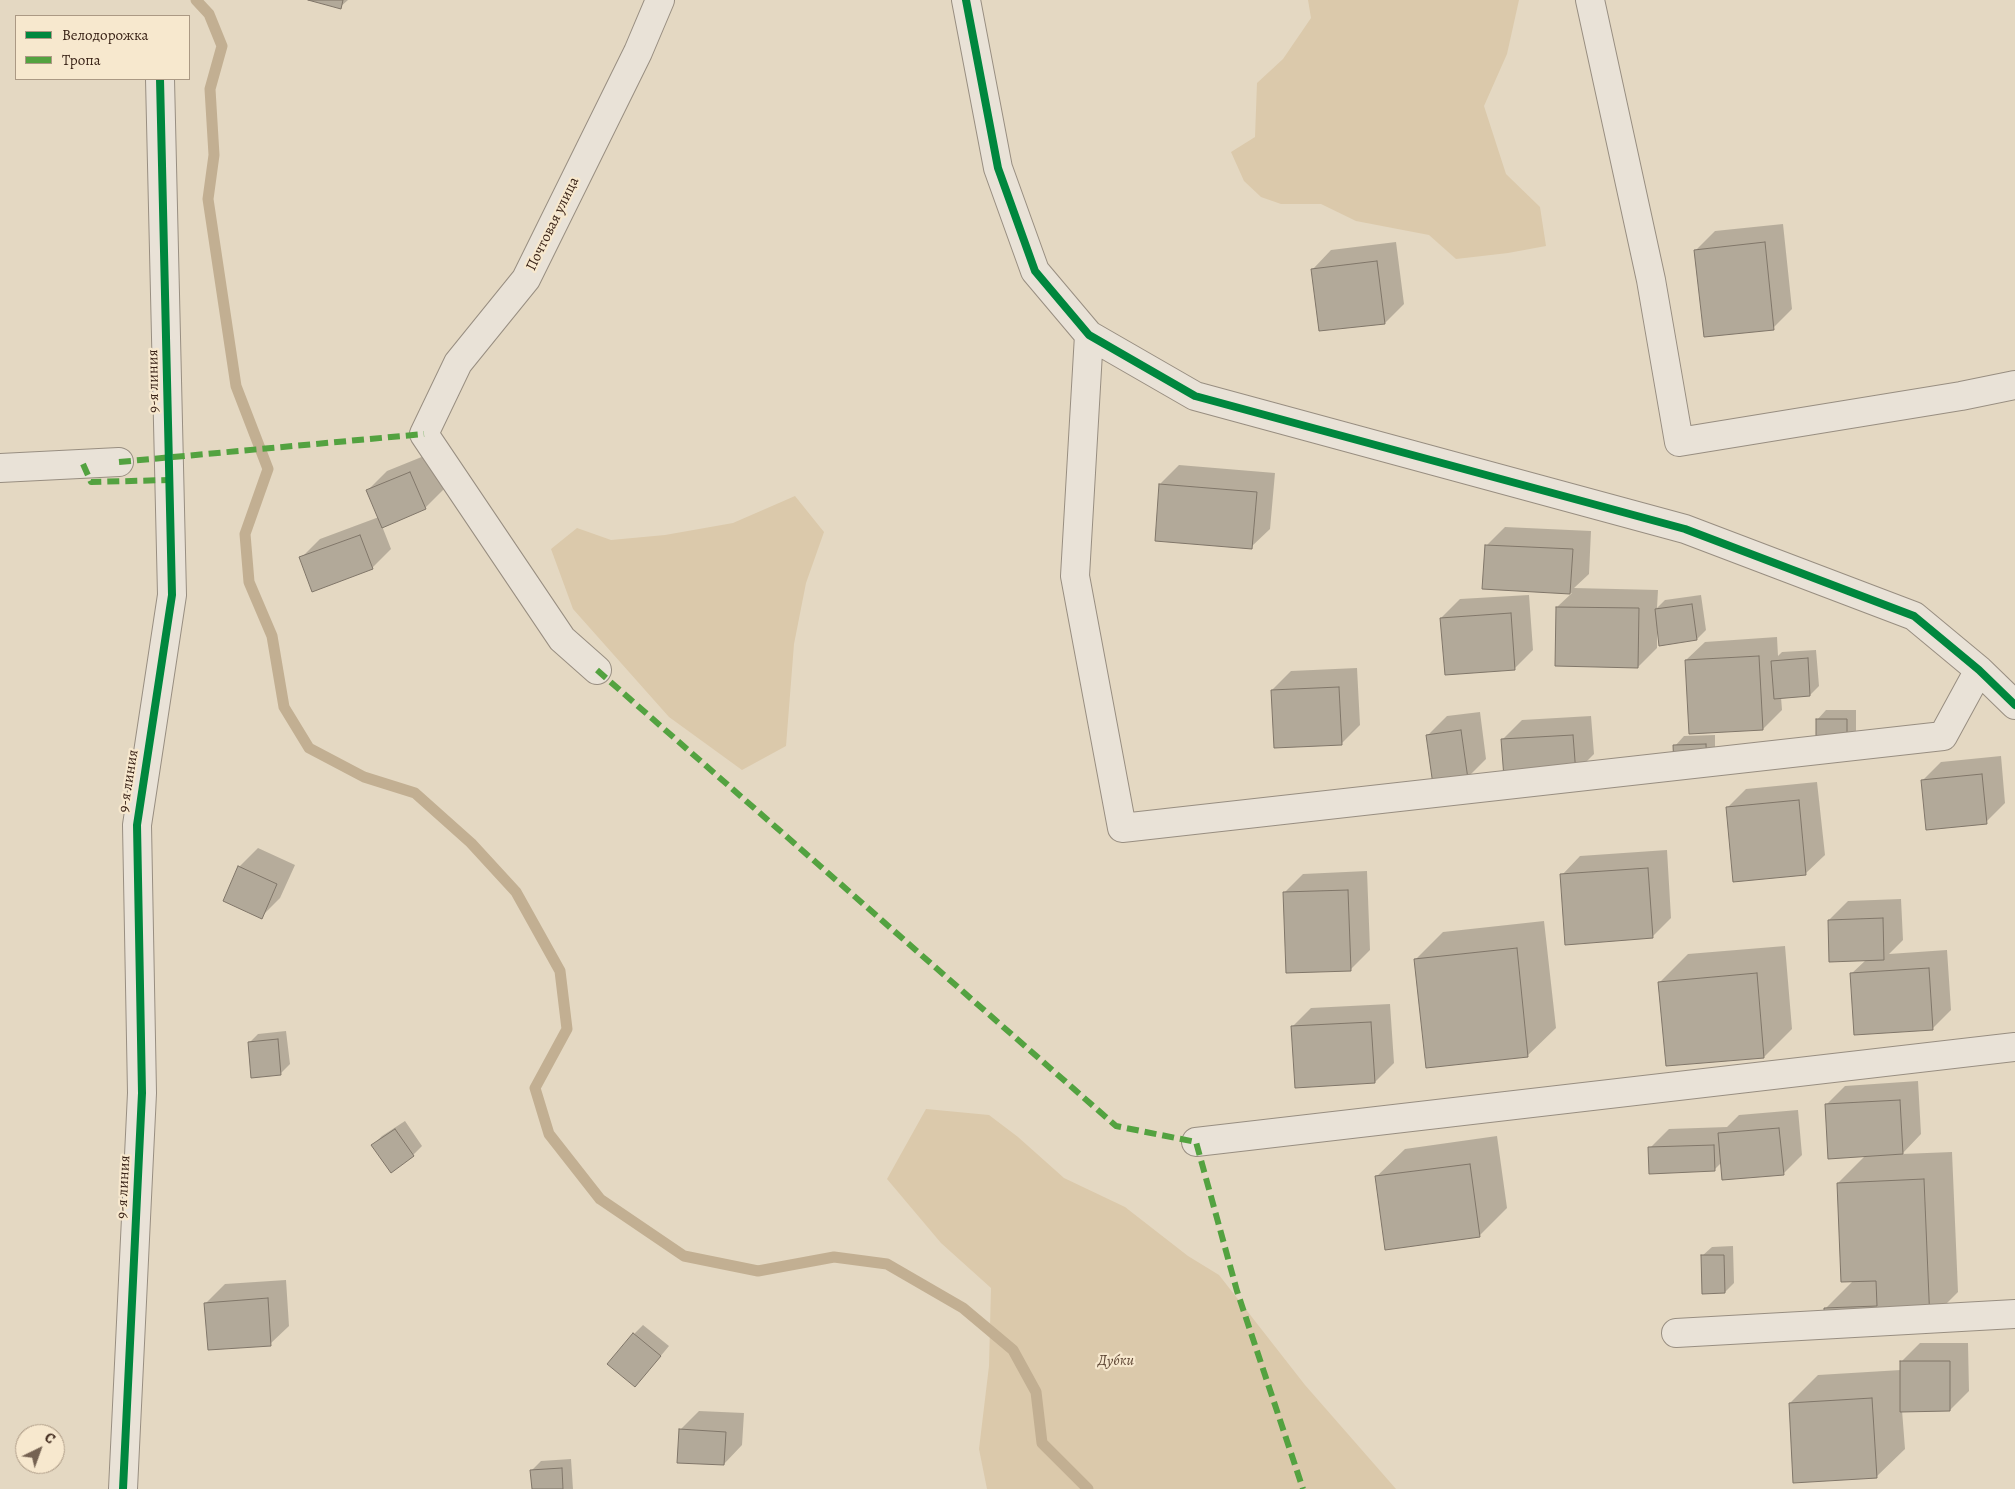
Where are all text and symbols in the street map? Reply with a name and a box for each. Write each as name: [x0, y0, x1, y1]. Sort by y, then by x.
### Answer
legend: [15, 15, 190, 80]
text: Велодорожка: [62, 25, 149, 45]
text: Тропа: [62, 50, 101, 70]
street label: Почтовая улица: [523, 174, 583, 274]
street label: 9-я линия: [144, 349, 164, 413]
street label: 9-я линия: [115, 748, 143, 814]
street label: 9-я линия: [113, 1155, 135, 1219]
park label: Дубки: [1098, 1352, 1134, 1370]
north arrow: [15, 1424, 65, 1474]
text: С: [40, 1428, 59, 1448]

